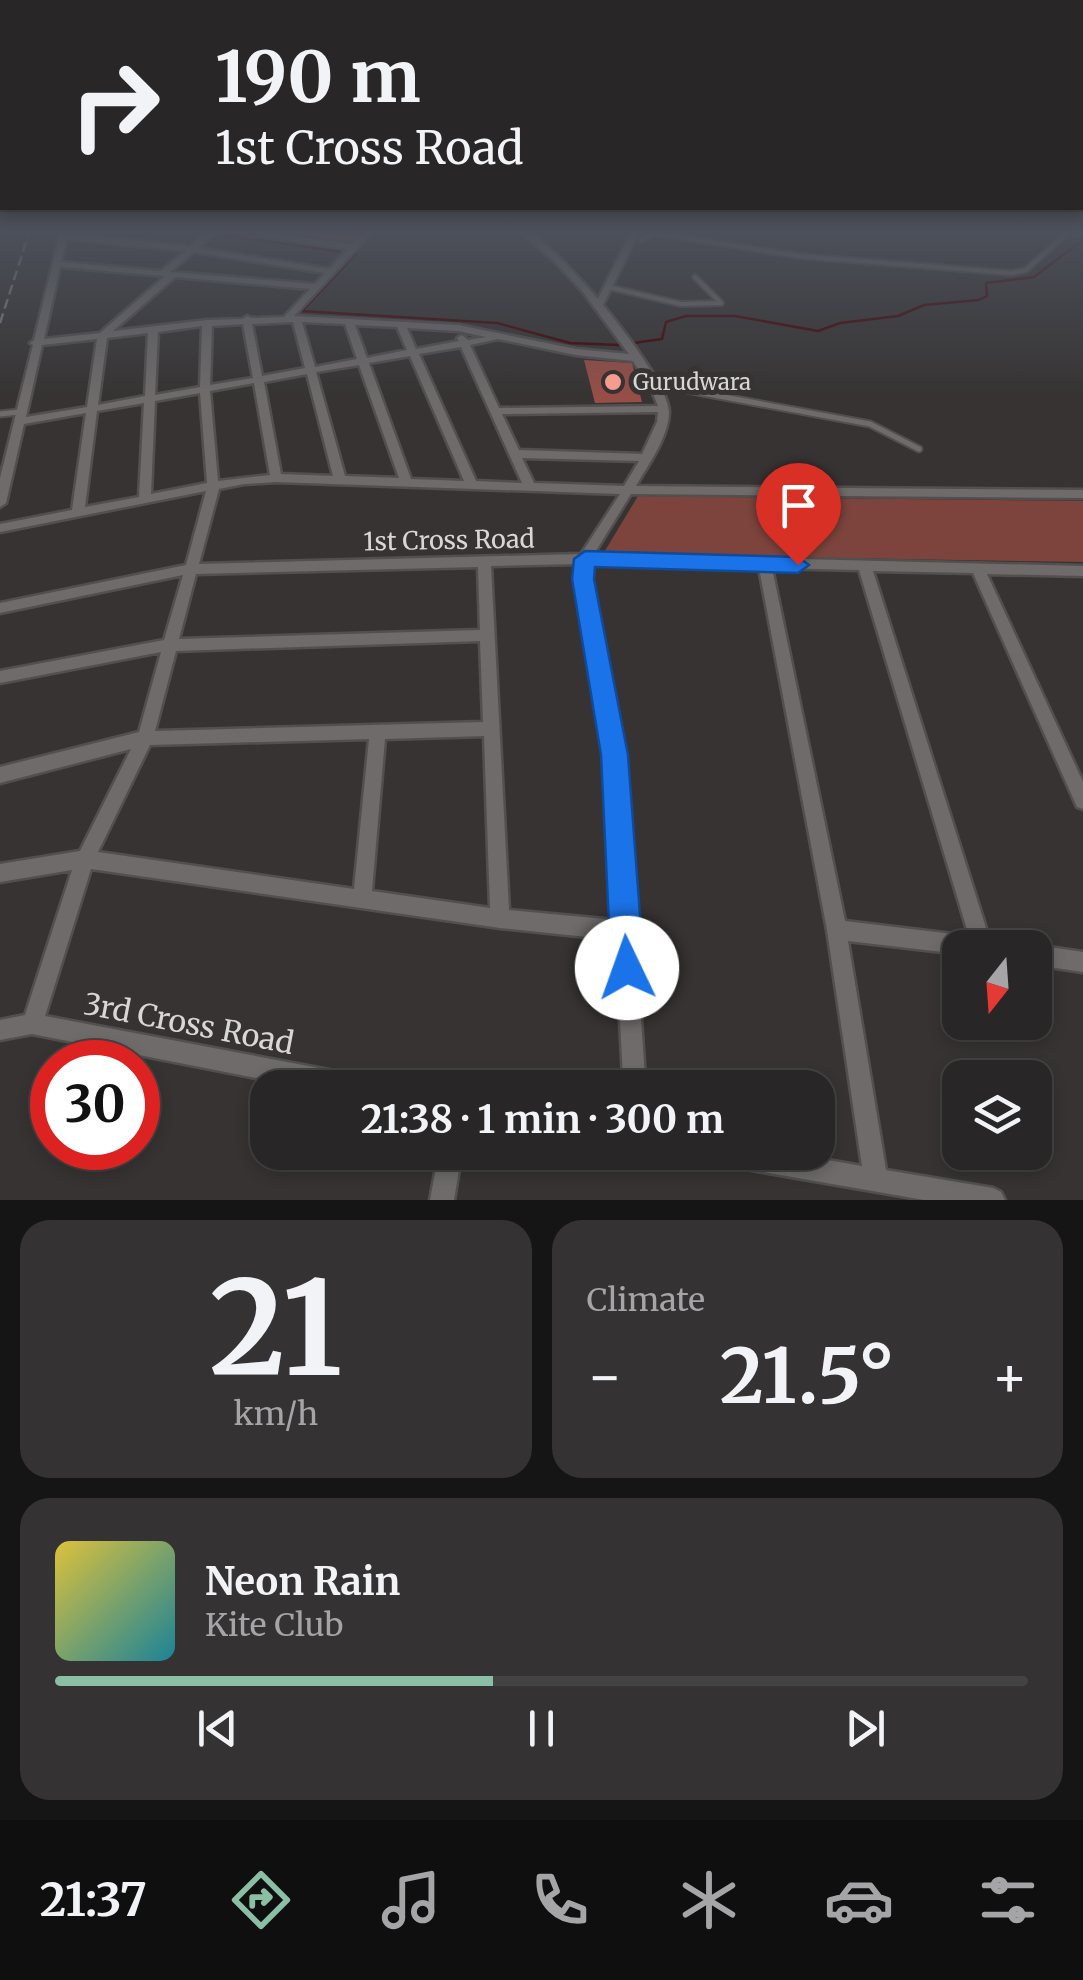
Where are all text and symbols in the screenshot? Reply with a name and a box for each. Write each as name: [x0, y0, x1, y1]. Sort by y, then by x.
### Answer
text: 190 m: [215, 33, 421, 121]
icon: right: [50, 40, 180, 170]
text: 1st Cross Road: [215, 120, 524, 176]
place label: Gurudwara: [633, 368, 751, 396]
marker: Gurudwara: [602, 371, 624, 393]
pin: [756, 463, 841, 566]
icon: arrive: [771, 478, 826, 533]
street label: 1st Cross Road: [363, 523, 535, 557]
position arrow: [575, 916, 679, 1020]
north arrow: [942, 930, 1052, 1040]
map controls: [942, 930, 1052, 1170]
street label: 3rd Cross Road: [81, 984, 297, 1062]
speed limit sign: 30: [30, 1040, 160, 1170]
button: layers: [942, 1060, 1052, 1170]
text: 21:38 · 1 min · 300 m: [361, 1096, 724, 1143]
text: 21: [209, 1247, 342, 1410]
text: Climate: [587, 1280, 705, 1320]
text: 21.5°: [720, 1329, 895, 1423]
text: −: [587, 1342, 623, 1411]
text: +: [991, 1342, 1028, 1411]
text: km/h: [233, 1394, 318, 1434]
text: Neon Rain: [205, 1558, 400, 1605]
text: Kite Club: [205, 1605, 343, 1645]
icon: previous: [190, 1701, 245, 1756]
icon: pause: [514, 1701, 569, 1756]
icon: next: [838, 1701, 893, 1756]
icon: directions: [226, 1865, 296, 1935]
icon: music: [376, 1865, 446, 1935]
icon: phone: [525, 1865, 595, 1935]
icon: climate: [674, 1865, 744, 1935]
icon: car: [824, 1865, 894, 1935]
icon: filters: [973, 1865, 1043, 1935]
text: 21:37: [40, 1872, 147, 1928]

